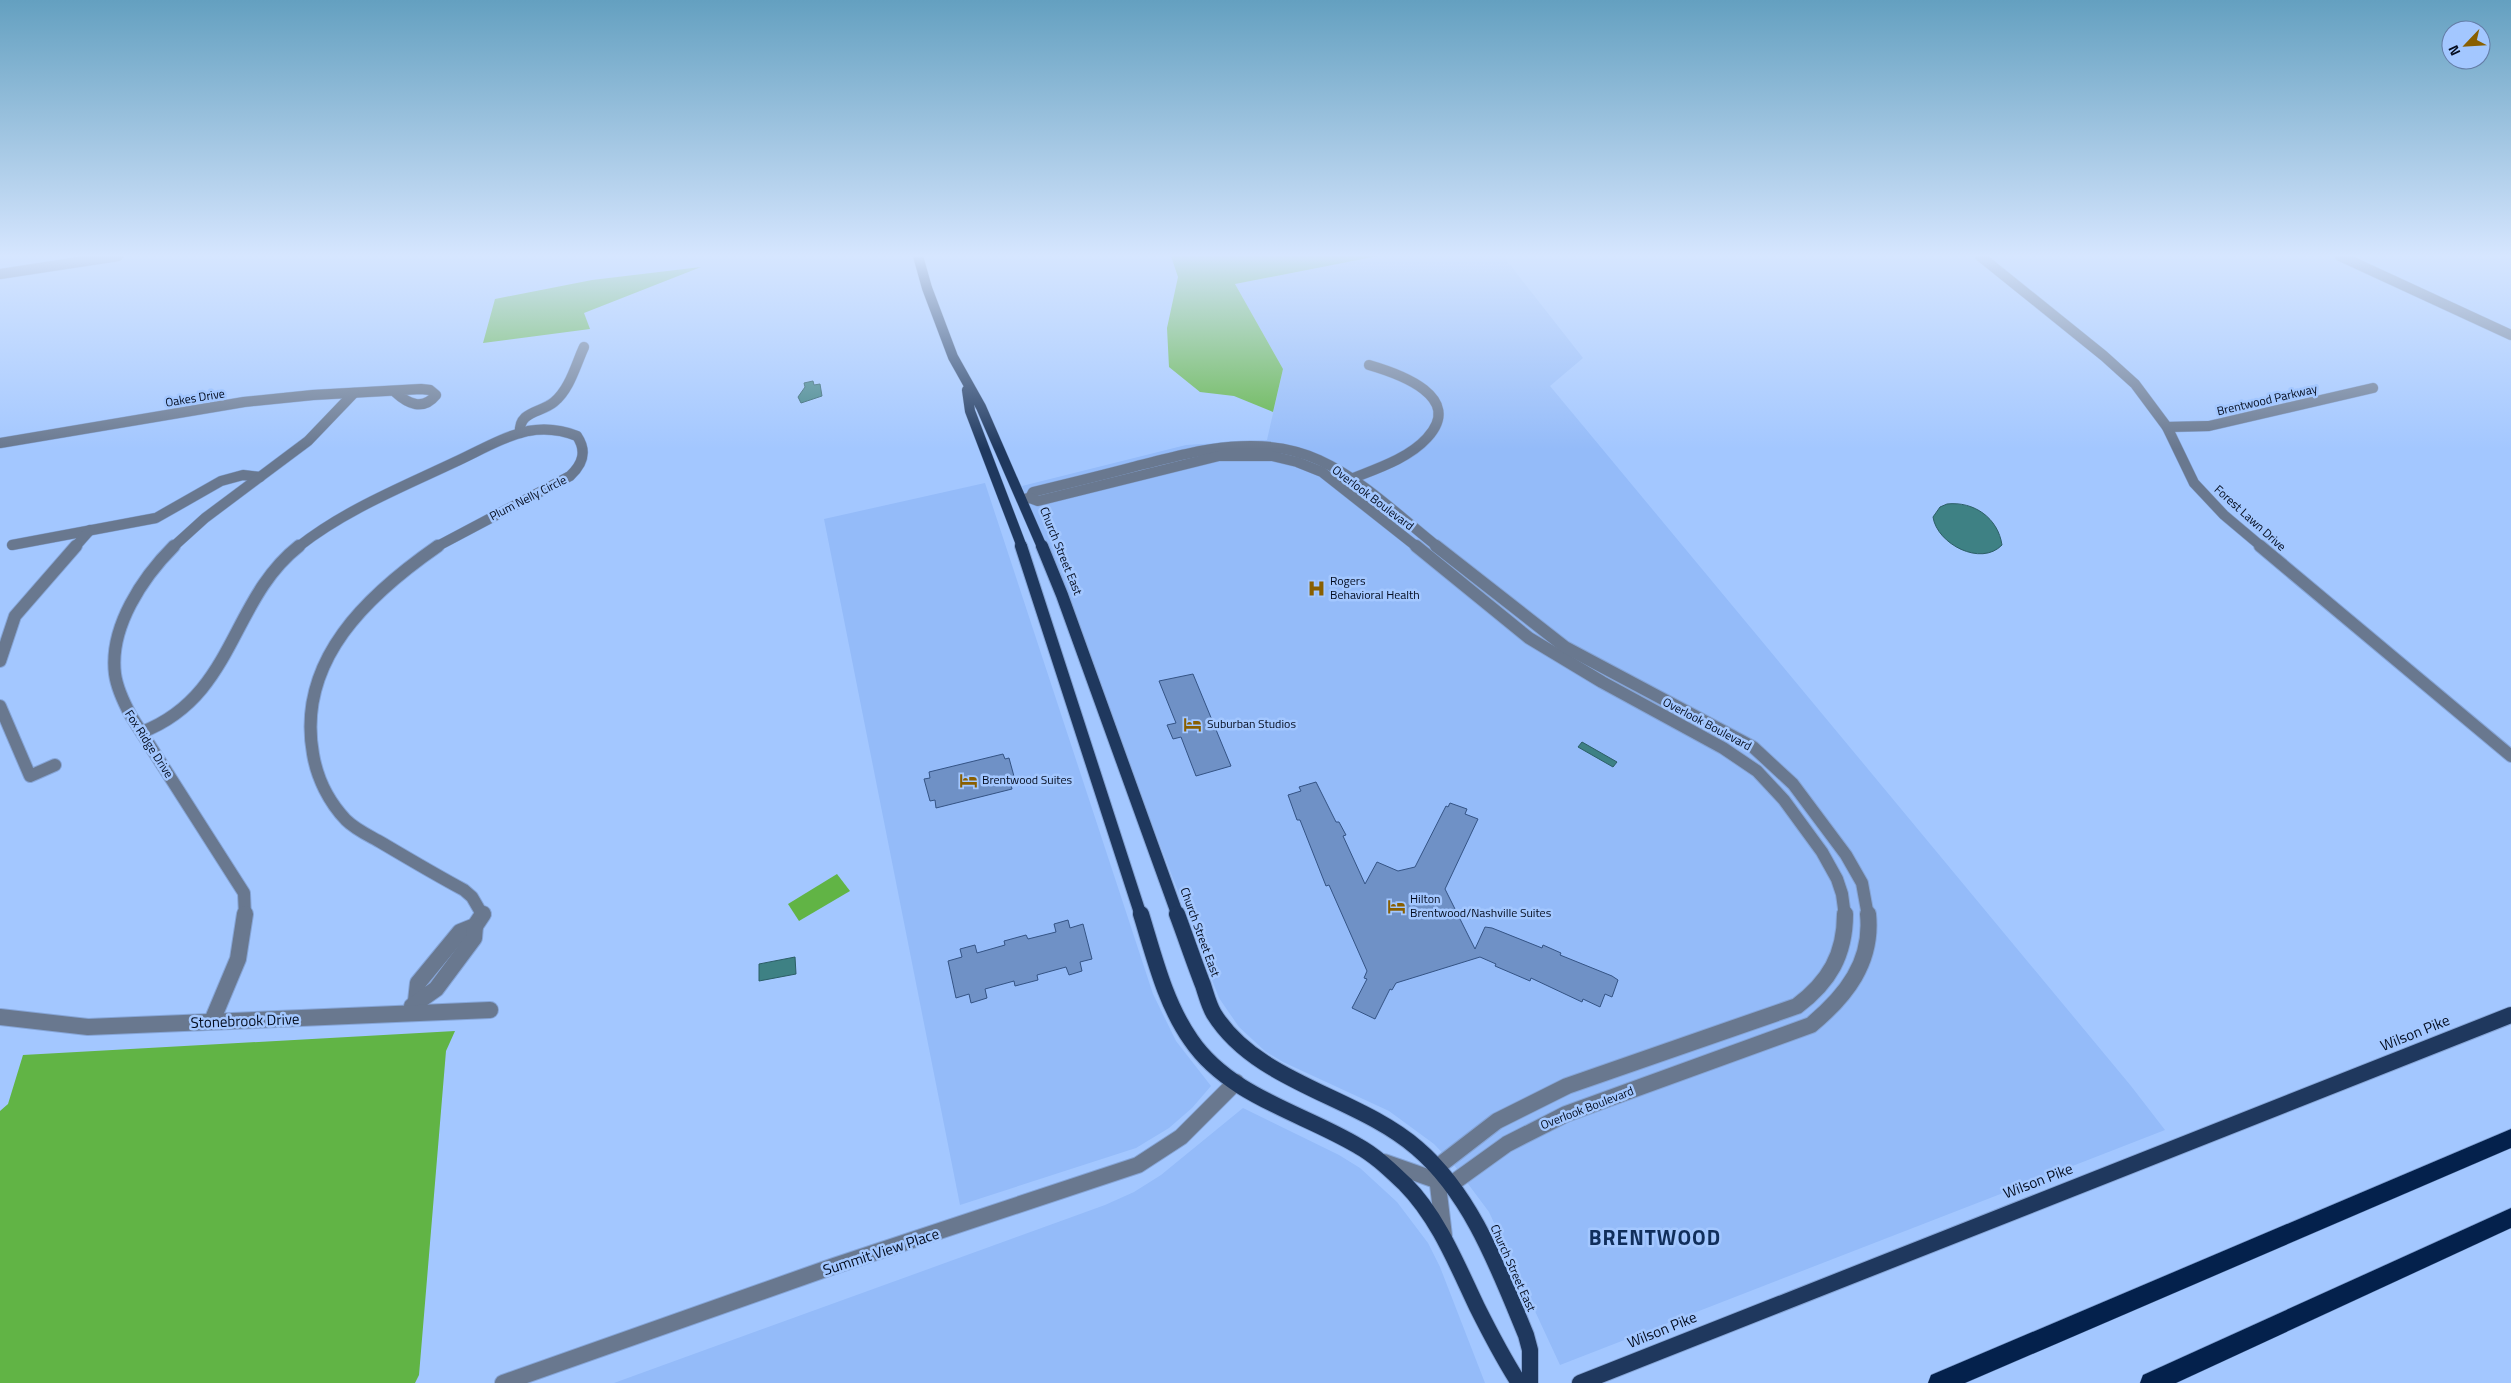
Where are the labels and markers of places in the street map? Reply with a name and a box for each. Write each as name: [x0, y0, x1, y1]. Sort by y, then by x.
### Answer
place label: Rogers Behavioral Health: [1330, 571, 1420, 604]
hospital icon: Rogers Behavioral Health: [1306, 578, 1326, 598]
hotel icon: Suburban Studios: [1183, 714, 1203, 734]
place label: Suburban Studios: [1207, 714, 1296, 733]
hotel icon: Brentwood Suites: [958, 770, 978, 790]
place label: Brentwood Suites: [982, 770, 1073, 789]
place label: Hilton Brentwood/Nashville Suites: [1410, 889, 1552, 922]
hotel icon: Hilton Brentwood/Nashville Suites: [1386, 896, 1406, 916]

